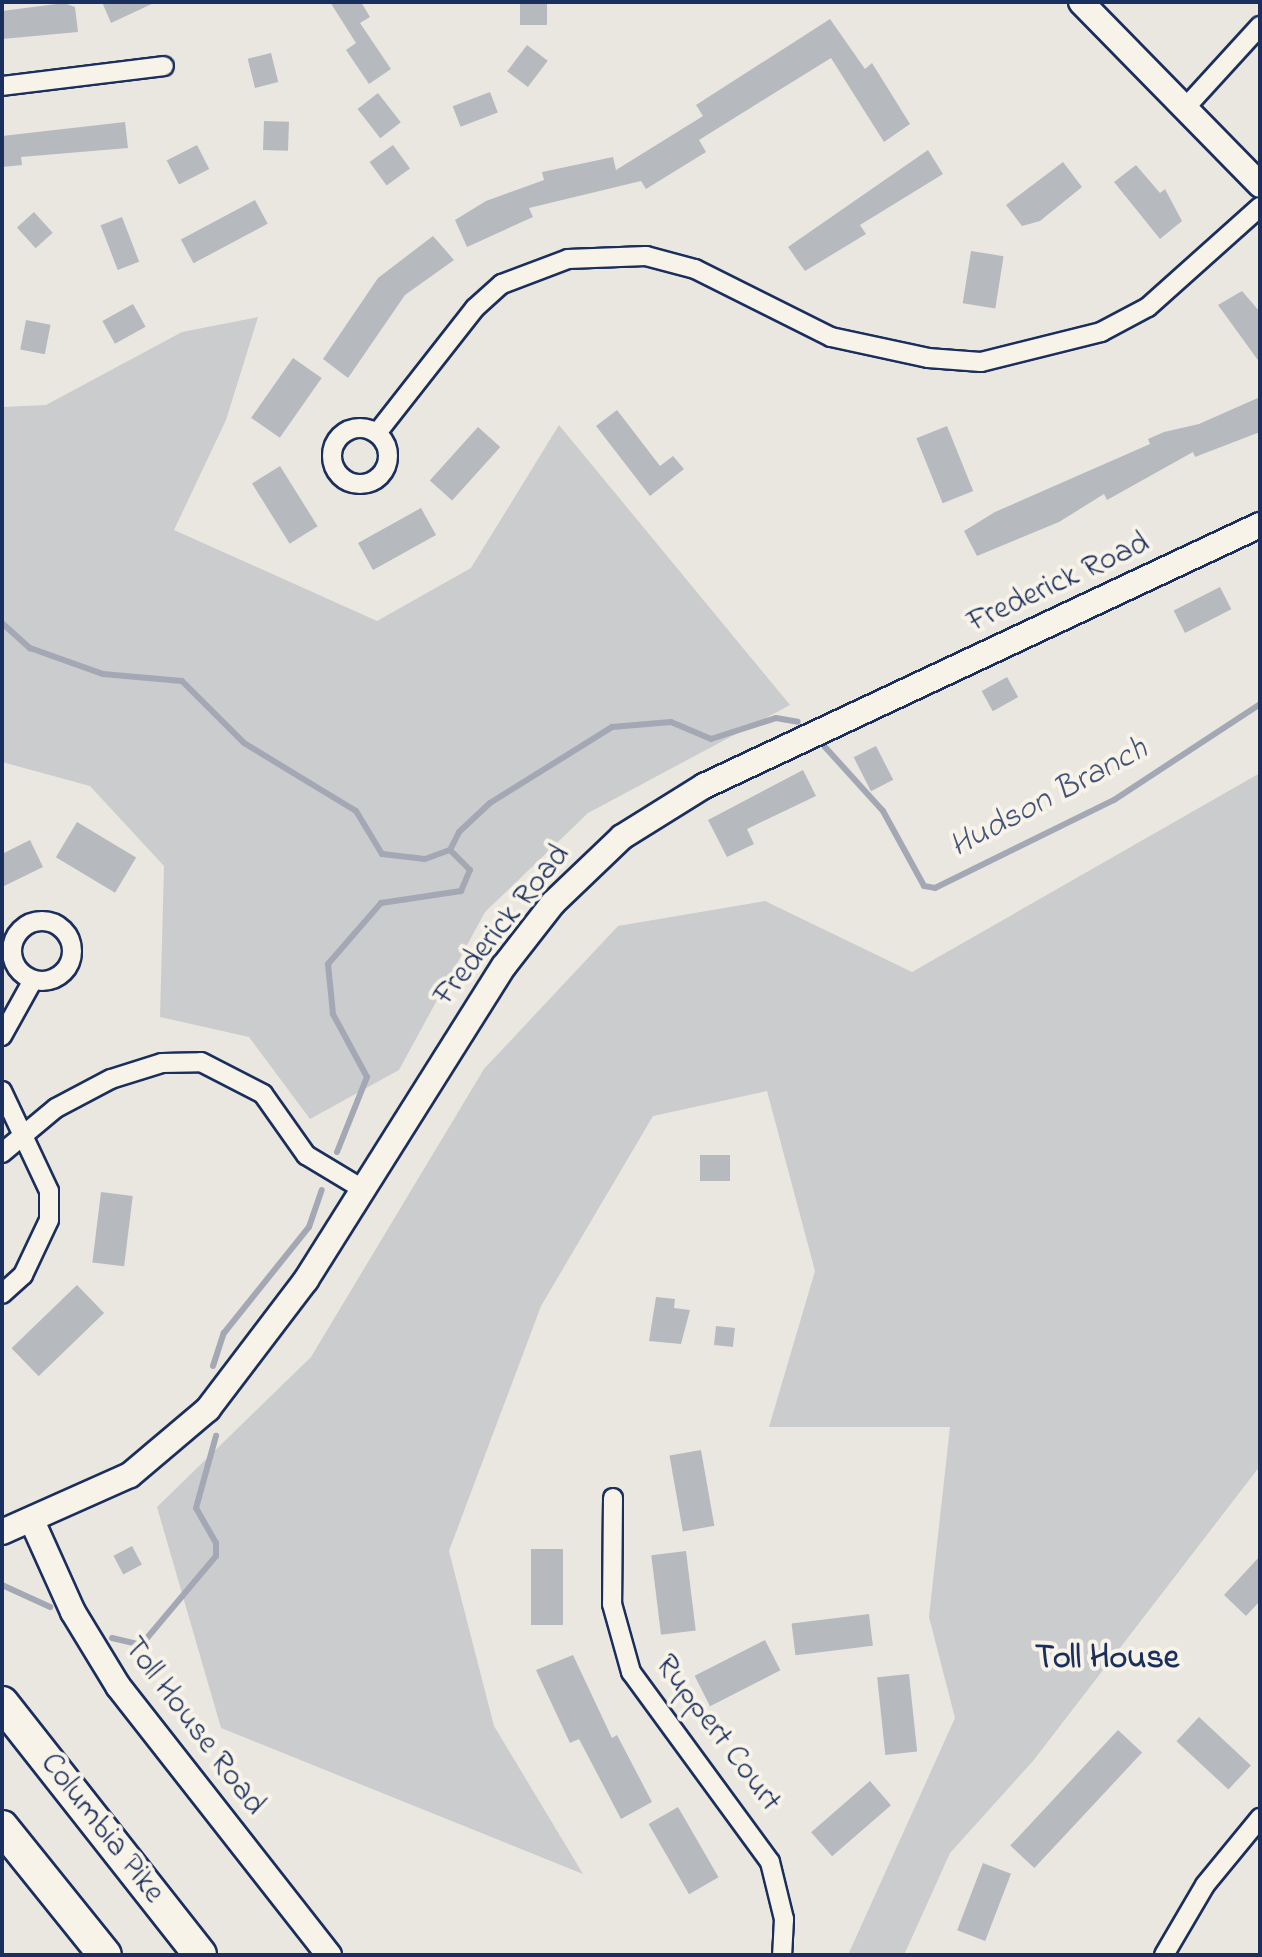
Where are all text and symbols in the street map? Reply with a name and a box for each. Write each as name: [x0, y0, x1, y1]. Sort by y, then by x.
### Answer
street label: Frederick Road: [962, 525, 1156, 643]
water label: Hudson Branch: [943, 730, 1155, 868]
street label: Frederick Road: [426, 838, 580, 1014]
street label: Toll House Road: [114, 1630, 272, 1824]
district label: Toll House: [1035, 1640, 1179, 1680]
street label: Ruppert Court: [645, 1648, 789, 1820]
street label: Columbia Pike: [30, 1746, 172, 1912]

